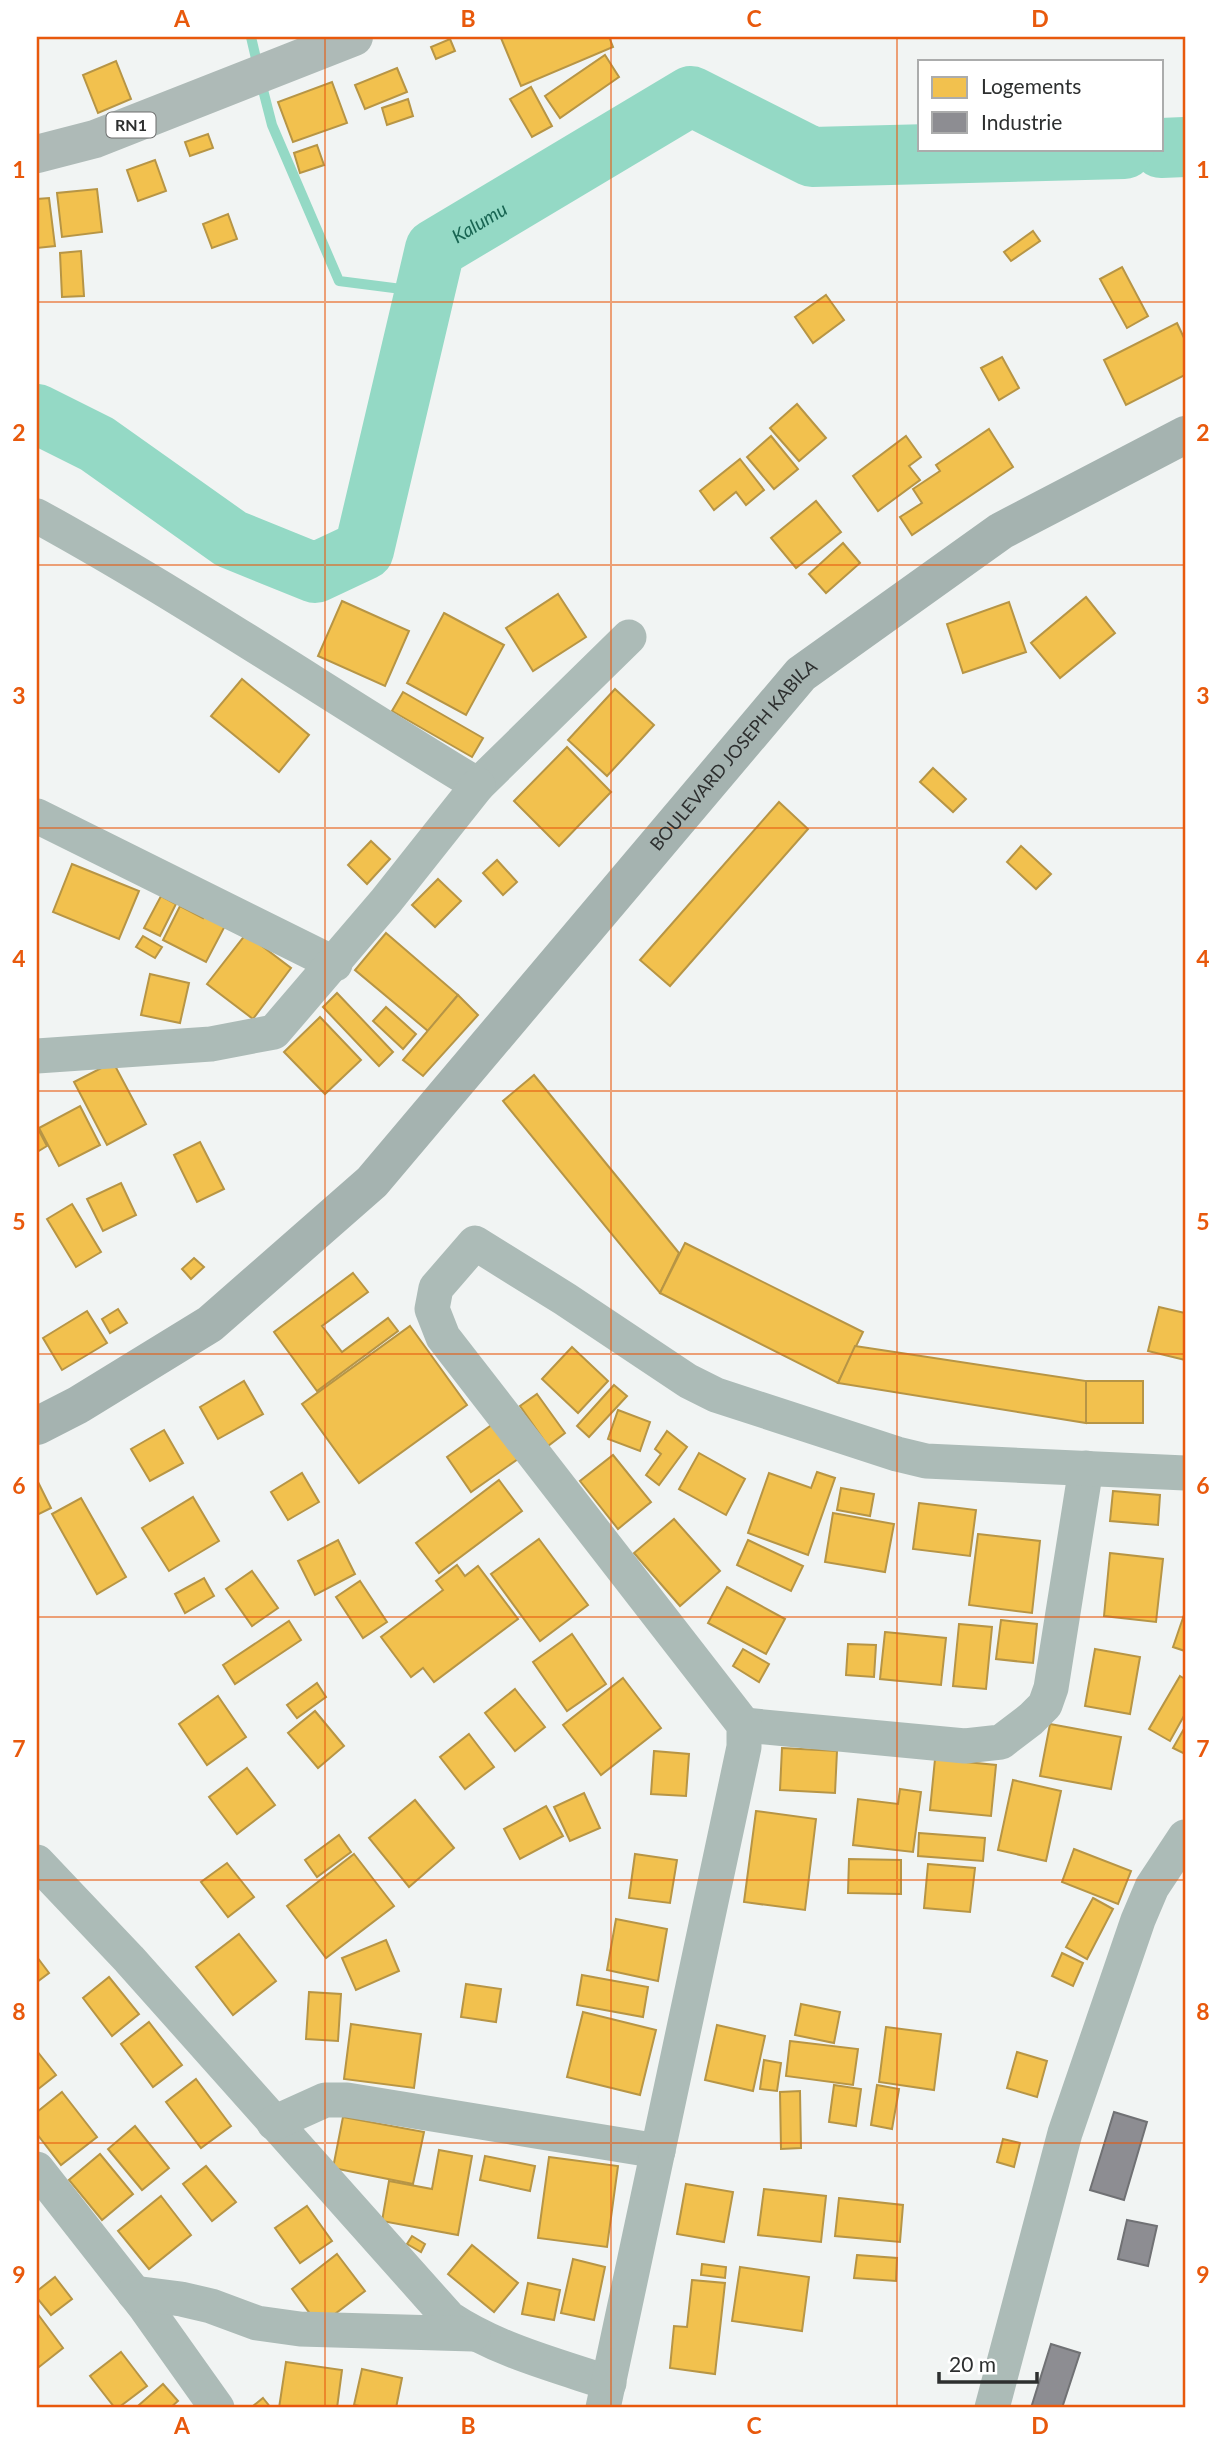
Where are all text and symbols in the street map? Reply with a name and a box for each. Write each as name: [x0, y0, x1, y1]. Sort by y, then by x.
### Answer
text: A: [173, 4, 191, 32]
text: B: [460, 4, 476, 32]
text: C: [746, 4, 762, 32]
text: D: [1031, 4, 1049, 32]
legend: [918, 60, 1162, 150]
text: Logements: [981, 73, 1081, 98]
text: Industrie: [981, 109, 1062, 134]
road number: RN1: [106, 113, 156, 138]
text: 1: [12, 155, 26, 183]
text: 1: [1196, 155, 1210, 183]
water label: Kalumu: [447, 197, 511, 247]
text: 2: [12, 418, 26, 446]
text: 2: [1196, 418, 1210, 446]
street label: BOULEVARD JOSEPH KABILA: [645, 654, 822, 855]
text: 3: [12, 681, 26, 709]
text: 3: [1196, 681, 1210, 709]
text: 4: [12, 944, 26, 972]
text: 4: [1196, 944, 1210, 972]
text: 5: [12, 1207, 26, 1235]
text: 5: [1196, 1207, 1210, 1235]
text: 6: [12, 1471, 26, 1499]
text: 6: [1196, 1471, 1210, 1499]
text: 7: [12, 1734, 26, 1762]
text: 7: [1196, 1734, 1210, 1762]
text: 8: [12, 1997, 26, 2025]
text: 8: [1196, 1997, 1210, 2025]
text: 9: [12, 2260, 26, 2288]
text: 9: [1196, 2260, 1210, 2288]
scale bar: [939, 2340, 1036, 2384]
text: 20 m: [949, 2351, 996, 2376]
text: A: [173, 2411, 191, 2439]
text: B: [460, 2411, 476, 2439]
text: C: [746, 2411, 762, 2439]
text: D: [1031, 2411, 1049, 2439]

